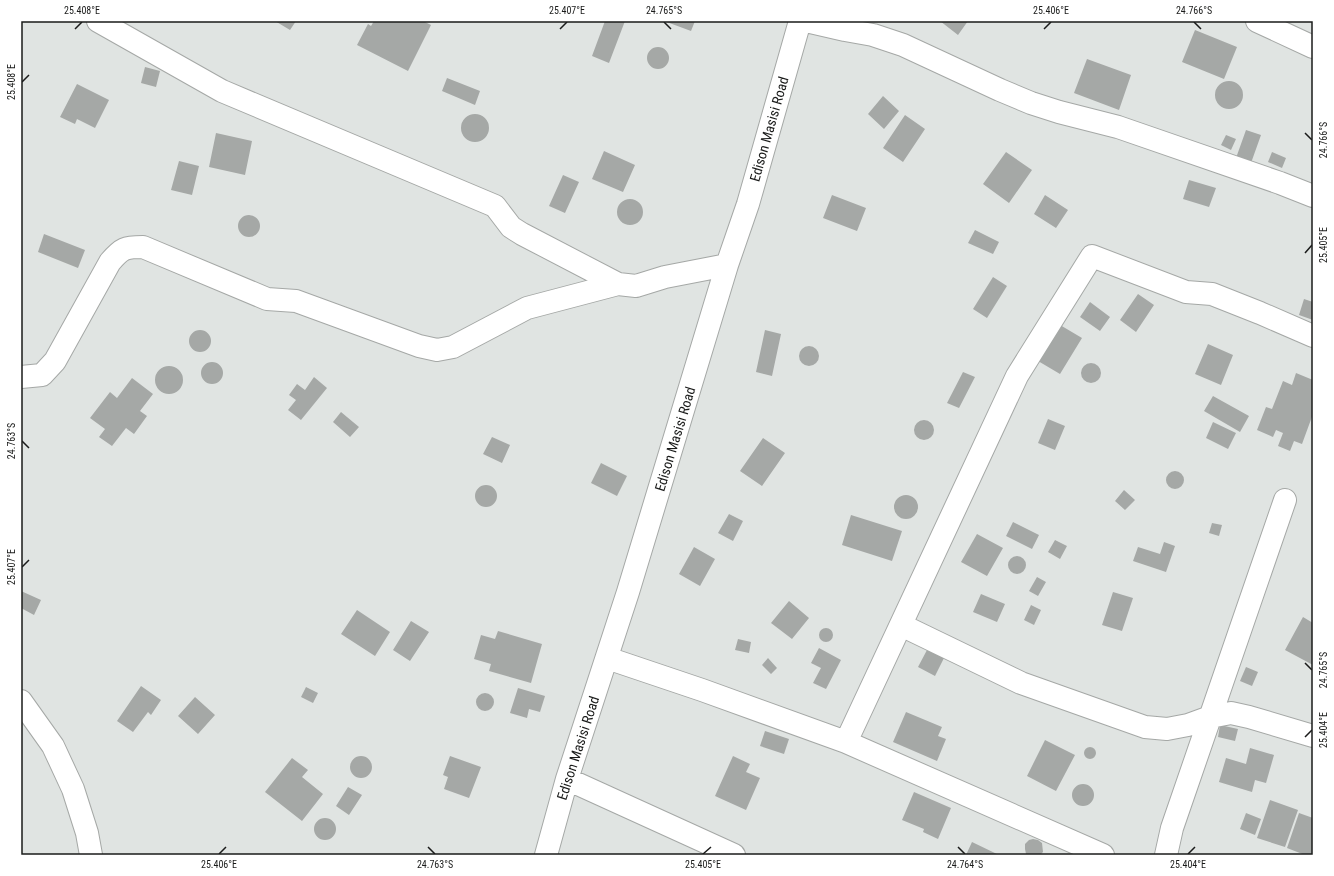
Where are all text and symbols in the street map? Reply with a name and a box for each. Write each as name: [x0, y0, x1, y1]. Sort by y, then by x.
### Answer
text: 25.408°E: [64, 5, 100, 16]
text: 25.407°E: [549, 5, 585, 16]
text: 24.765°S: [646, 5, 682, 16]
text: 25.406°E: [1033, 5, 1069, 16]
text: 24.766°S: [1176, 5, 1212, 16]
text: 25.408°E: [6, 64, 17, 100]
street label: Edison Masisi Road: [746, 75, 792, 183]
text: 24.766°S: [1318, 122, 1329, 158]
text: 25.405°E: [1318, 227, 1329, 263]
street label: Edison Masisi Road: [652, 385, 698, 493]
text: 24.763°S: [6, 423, 17, 459]
text: 25.407°E: [6, 549, 17, 585]
text: 24.765°S: [1318, 652, 1329, 688]
street label: Edison Masisi Road: [554, 694, 602, 802]
text: 25.404°E: [1318, 712, 1329, 748]
text: 25.406°E: [201, 859, 237, 870]
text: 24.763°S: [417, 859, 453, 870]
text: 25.405°E: [685, 859, 721, 870]
text: 24.764°S: [947, 859, 983, 870]
text: 25.404°E: [1170, 859, 1206, 870]

